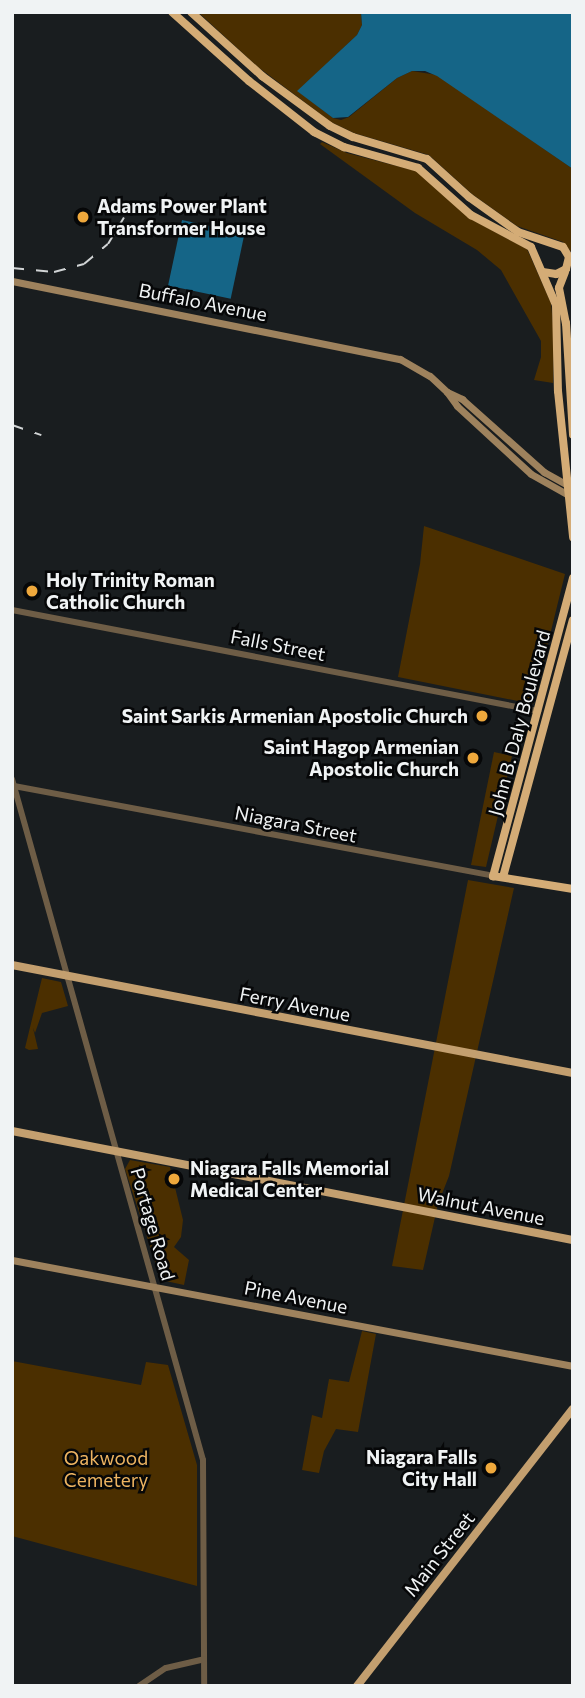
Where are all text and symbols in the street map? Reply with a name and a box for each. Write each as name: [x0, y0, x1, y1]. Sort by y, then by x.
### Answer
place label: Adams Power Plant Transformer House: [97, 195, 267, 239]
marker: Adams Power Plant Transformer House: [75, 209, 91, 225]
street label: Buffalo Avenue: [137, 278, 269, 326]
place label: Holy Trinity Roman Catholic Church: [46, 569, 215, 613]
marker: Holy Trinity Roman Catholic Church: [24, 583, 40, 599]
street label: Falls Street: [229, 625, 327, 665]
street label: John B. Daly Boulevard: [483, 628, 555, 818]
place label: Saint Sarkis Armenian Apostolic Church: [122, 705, 468, 727]
marker: Saint Sarkis Armenian Apostolic Church: [474, 708, 490, 724]
place label: Saint Hagop Armenian Apostolic Church: [264, 736, 459, 780]
marker: Saint Hagop Armenian Apostolic Church: [465, 750, 481, 766]
street label: Niagara Street: [233, 801, 359, 847]
street label: Ferry Avenue: [238, 982, 352, 1026]
place label: Niagara Falls Memorial Medical Center: [190, 1157, 389, 1201]
street label: Portage Road: [126, 1165, 180, 1283]
marker: Niagara Falls Memorial Medical Center: [164, 1169, 184, 1189]
street label: Walnut Avenue: [415, 1182, 547, 1230]
street label: Pine Avenue: [242, 1276, 350, 1318]
place label: Niagara Falls City Hall: [366, 1446, 477, 1490]
park label: Oakwood Cemetery: [64, 1447, 148, 1491]
marker: Niagara Falls City Hall: [483, 1460, 499, 1476]
street label: Main Street: [399, 1507, 479, 1601]

